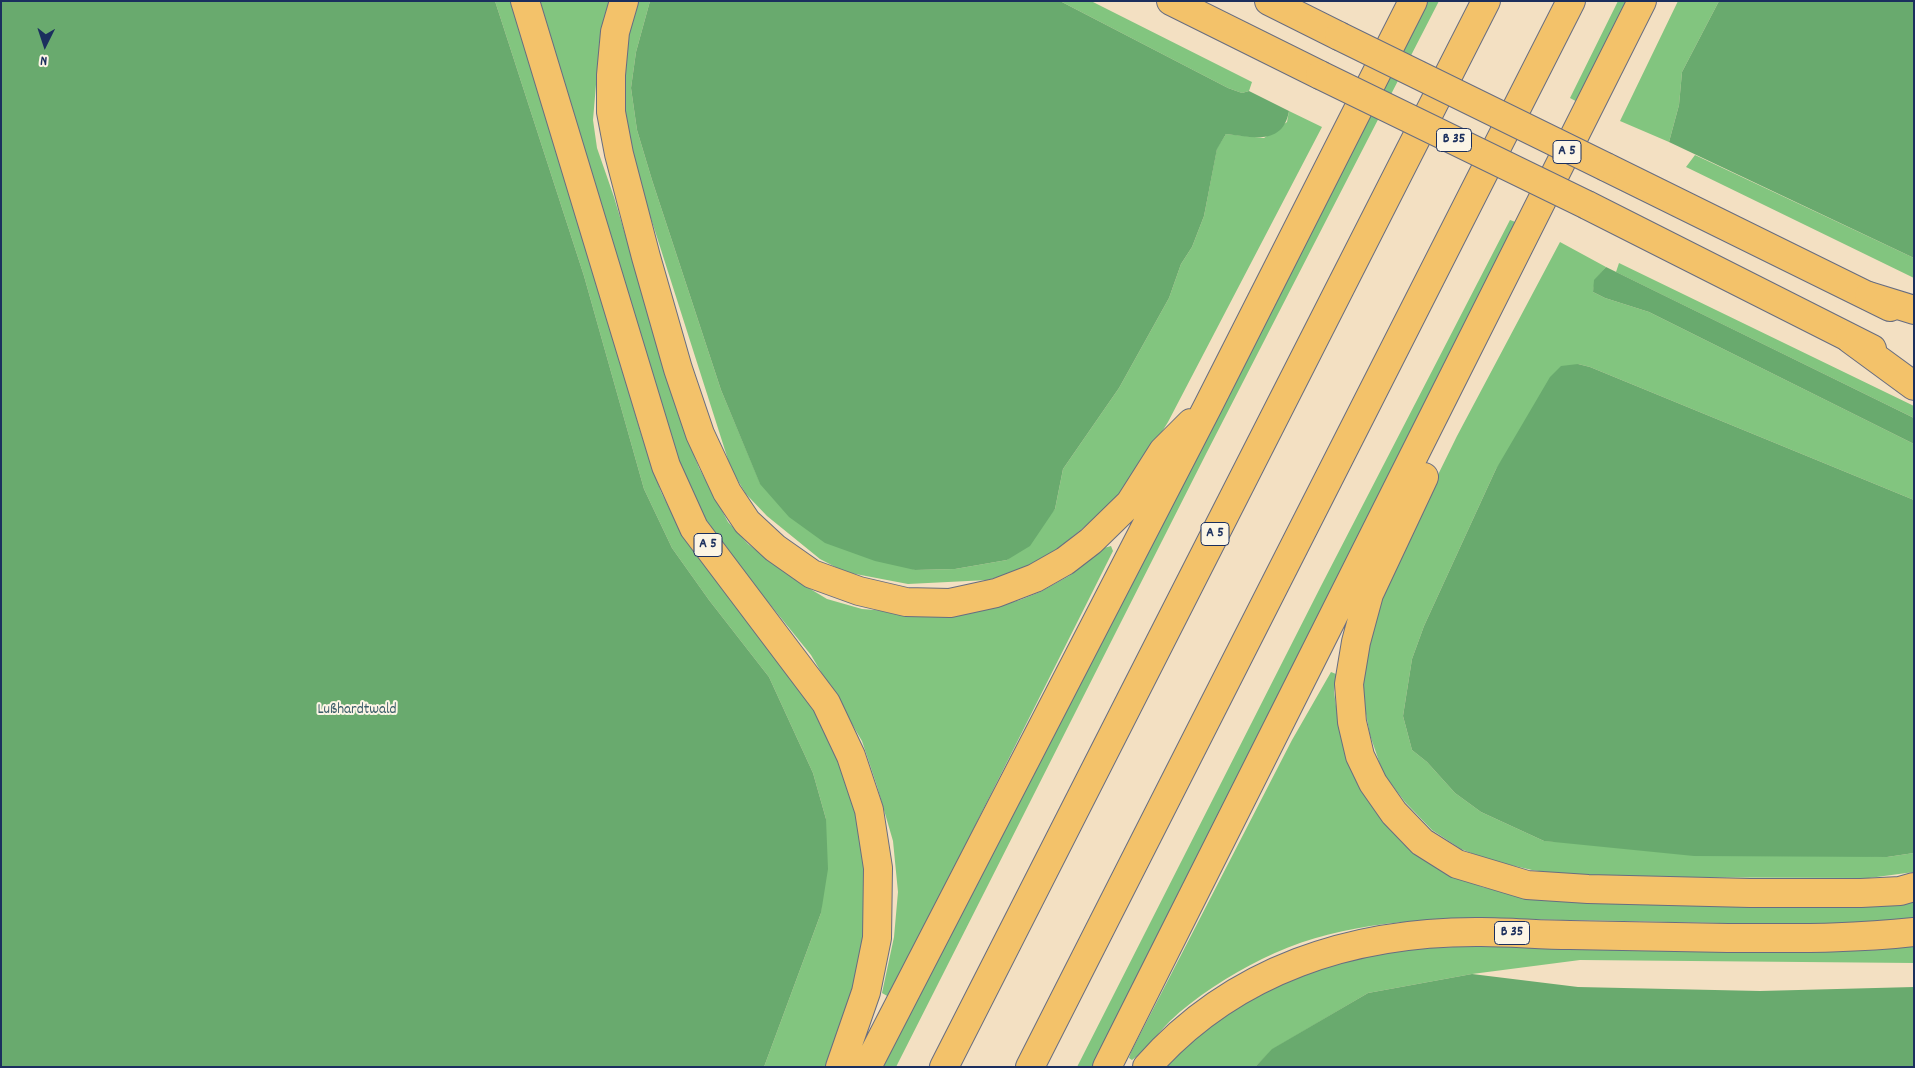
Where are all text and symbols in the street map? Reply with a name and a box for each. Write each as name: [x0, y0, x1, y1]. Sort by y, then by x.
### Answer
north arrow: [20, 20, 70, 70]
text: N: [40, 50, 48, 70]
road number: B 35: [1436, 128, 1472, 152]
road number: A 5: [1553, 140, 1581, 163]
road number: A 5: [1201, 522, 1229, 546]
road number: A 5: [694, 534, 722, 556]
park label: Lußhardtwald: [317, 702, 397, 720]
road number: B 35: [1494, 921, 1530, 944]

